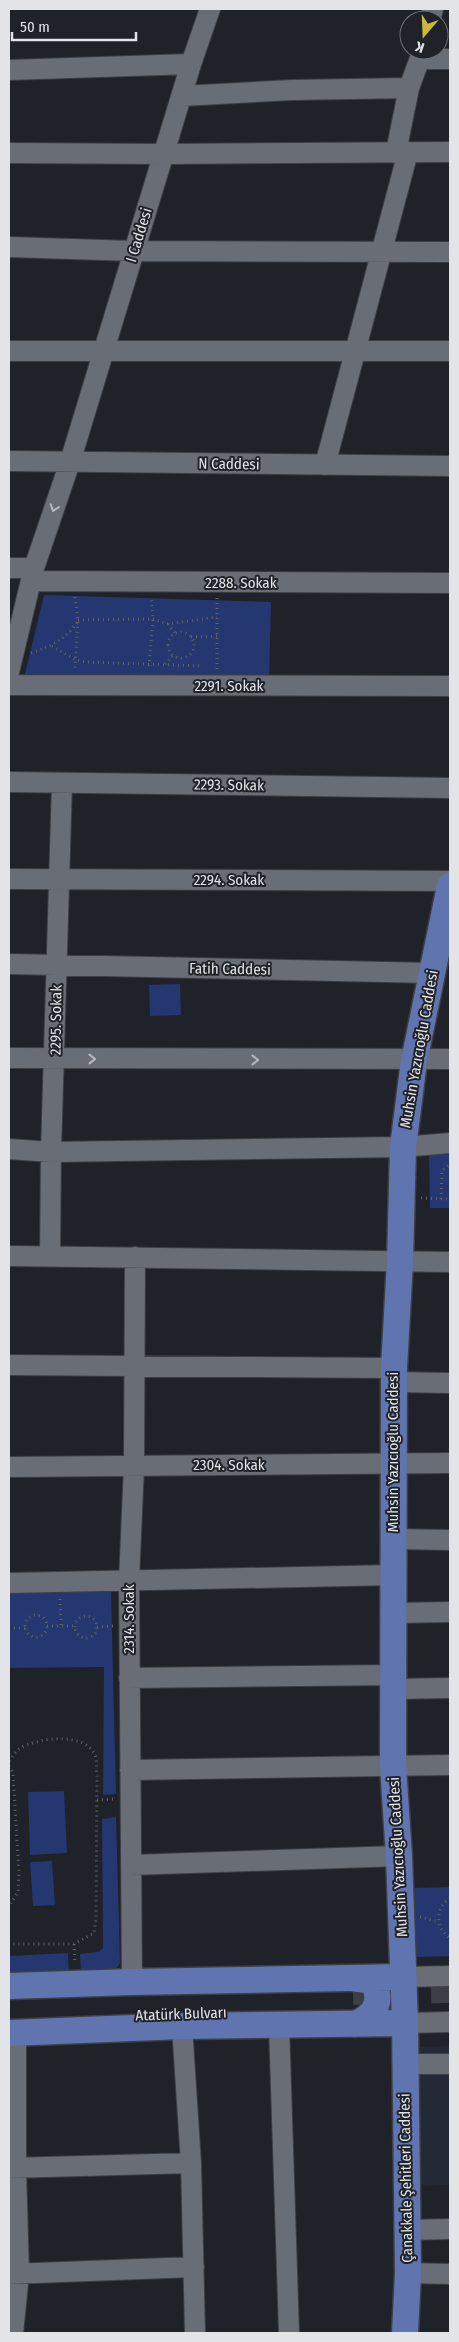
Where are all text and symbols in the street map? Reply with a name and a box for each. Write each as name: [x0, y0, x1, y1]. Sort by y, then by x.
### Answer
scale bar: [12, 10, 136, 42]
north arrow: [399, 10, 449, 60]
text: 50 m: [20, 18, 50, 36]
text: K: [413, 37, 427, 56]
street label: I Caddesi: [122, 206, 156, 264]
street label: N Caddesi: [198, 454, 260, 474]
one-way arrow: [50, 503, 60, 511]
street label: 2288. Sokak: [205, 574, 277, 592]
street label: 2291. Sokak: [194, 677, 264, 695]
street label: 2293. Sokak: [194, 775, 264, 795]
street label: 2294. Sokak: [194, 871, 264, 889]
street label: Fatih Caddesi: [189, 959, 271, 979]
street label: Muhsin Yazıcıoğlu Caddesi: [396, 968, 442, 1130]
street label: 2295. Sokak: [46, 985, 66, 1055]
one-way arrow: [89, 1054, 97, 1064]
one-way arrow: [252, 1055, 259, 1065]
street label: Muhsin Yazıcıoğlu Caddesi: [384, 1372, 402, 1532]
street label: 2304. Sokak: [193, 1456, 265, 1474]
street label: 2314. Sokak: [120, 1584, 138, 1654]
street label: Muhsin Yazıcıoğlu Caddesi: [385, 1776, 411, 1938]
street label: Atatürk Bulvarı: [135, 2003, 227, 2025]
street label: Çanakkale Şehitleri Caddesi: [396, 2093, 416, 2263]

